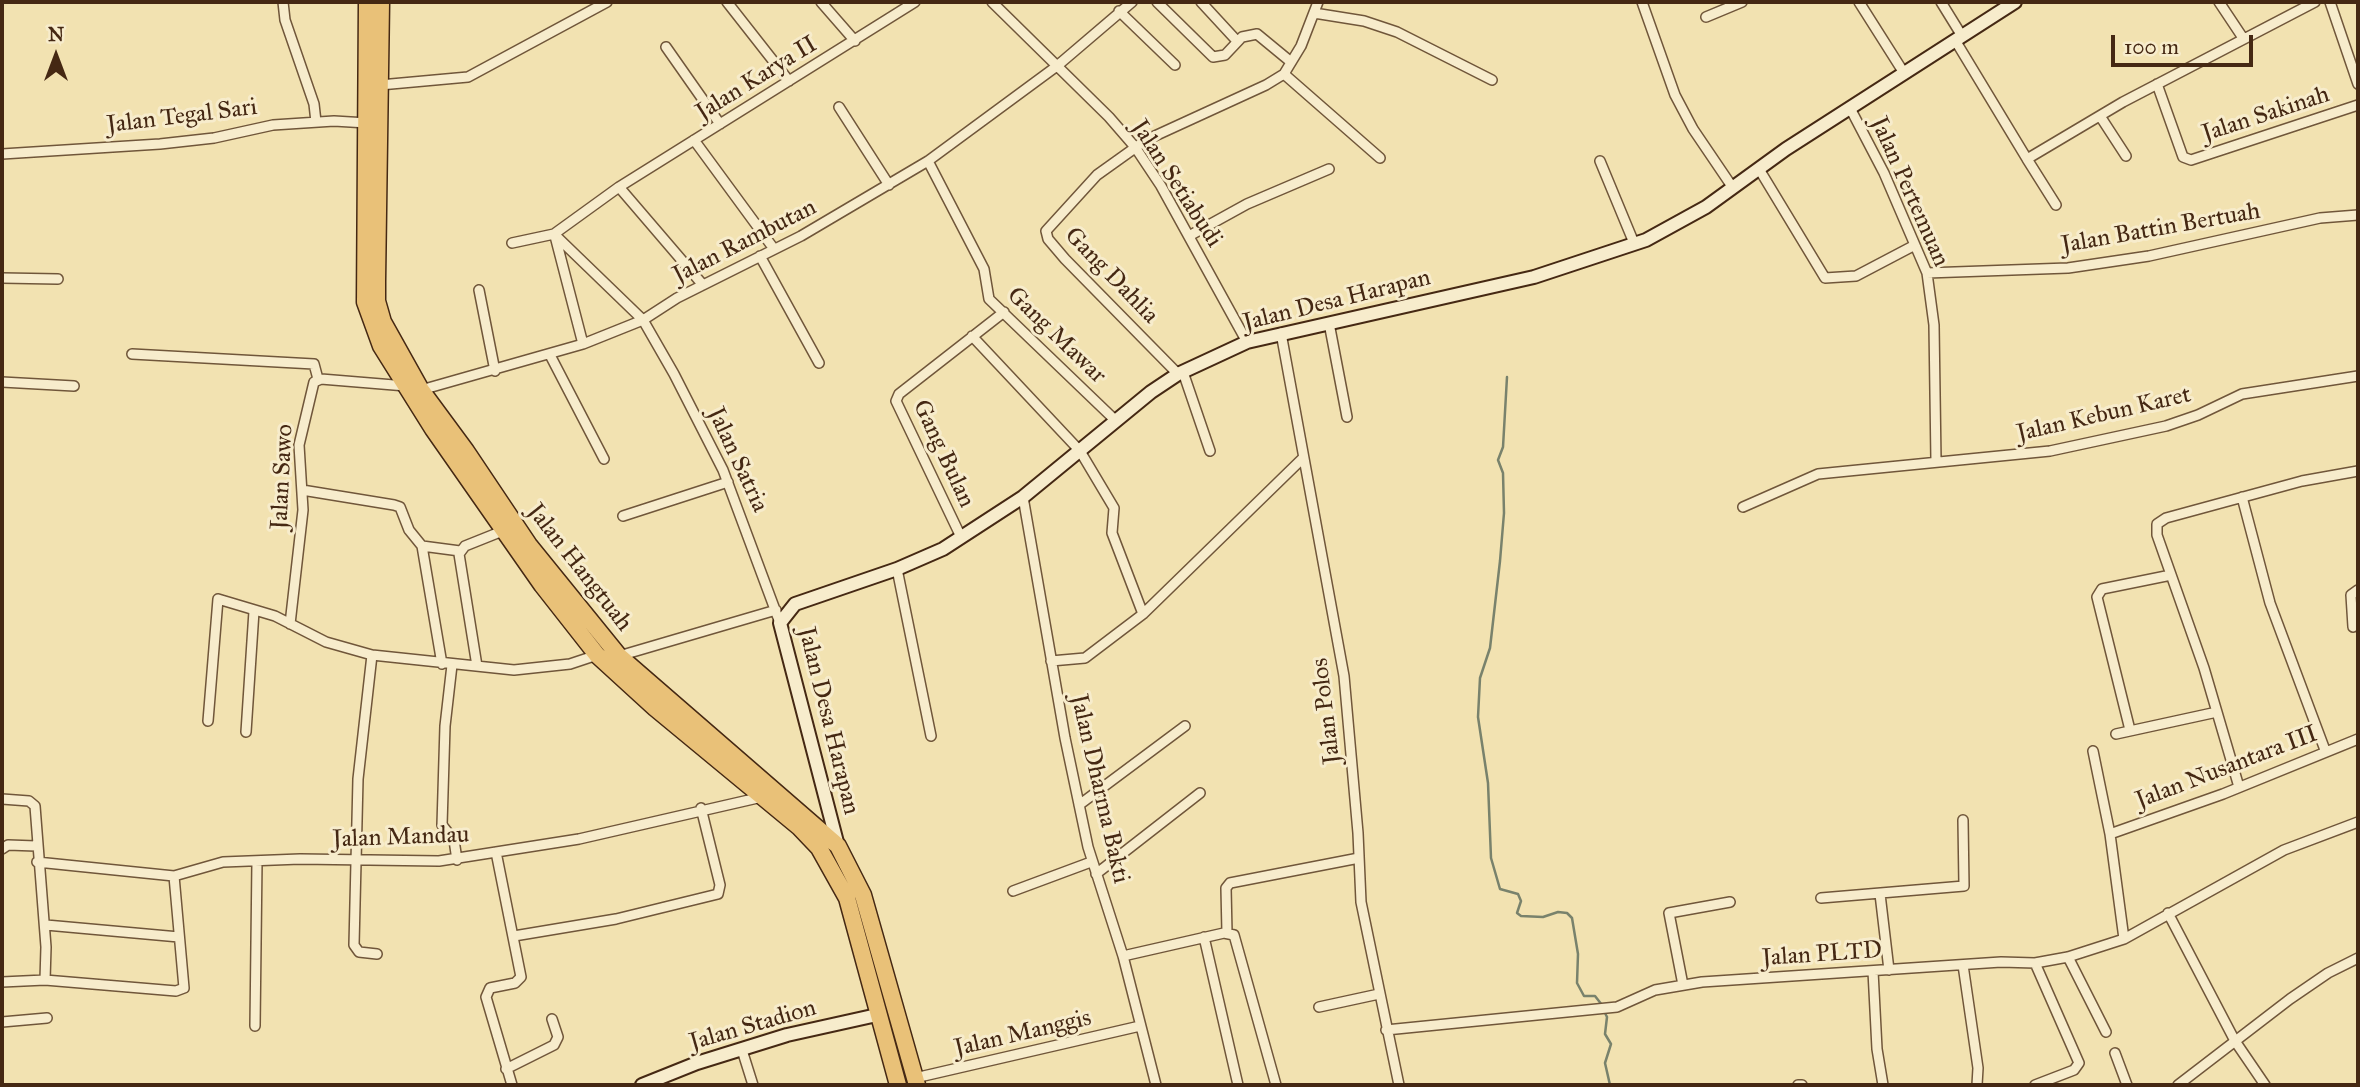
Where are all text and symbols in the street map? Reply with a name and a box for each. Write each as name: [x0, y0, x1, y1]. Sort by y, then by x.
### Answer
north arrow: [21, 21, 91, 91]
scale bar: [2115, 21, 2257, 65]
text: N: [48, 23, 64, 46]
street label: Jalan Karya II: [691, 30, 823, 128]
text: 100 m: [2124, 34, 2179, 60]
street label: Jalan Sakinah: [2199, 81, 2333, 149]
street label: Jalan Tegal Sari: [105, 94, 259, 140]
street label: Jalan Pertemuan: [1863, 113, 1955, 271]
street label: Jalan Setiabudi: [1124, 115, 1228, 253]
street label: Jalan Rambutan: [668, 194, 822, 290]
street label: Jalan Battin Bertuah: [2059, 197, 2263, 261]
street label: Gang Dahlia: [1058, 222, 1164, 330]
street label: Jalan Desa Harapan: [1240, 264, 1434, 338]
street label: Gang Mawar: [1000, 282, 1112, 390]
street label: Jalan Kebun Karet: [2014, 381, 2194, 449]
street label: Gang Bulan: [906, 396, 980, 512]
street label: Jalan Satria: [700, 403, 774, 517]
street label: Jalan Sawo: [266, 423, 300, 531]
street label: Jalan Hangtuah: [520, 499, 638, 637]
street label: Jalan Desa Harapan: [791, 624, 865, 818]
street label: Jalan Polos: [1306, 656, 1348, 766]
street label: Jalan Dharma Bakti: [1063, 692, 1135, 886]
street label: Jalan Nusantara III: [2132, 720, 2322, 816]
street label: Jalan Mandau: [332, 821, 470, 855]
street label: Jalan PLTD: [1761, 936, 1883, 974]
street label: Jalan Stadion: [686, 994, 820, 1058]
street label: Jalan Manggis: [952, 1004, 1094, 1064]

